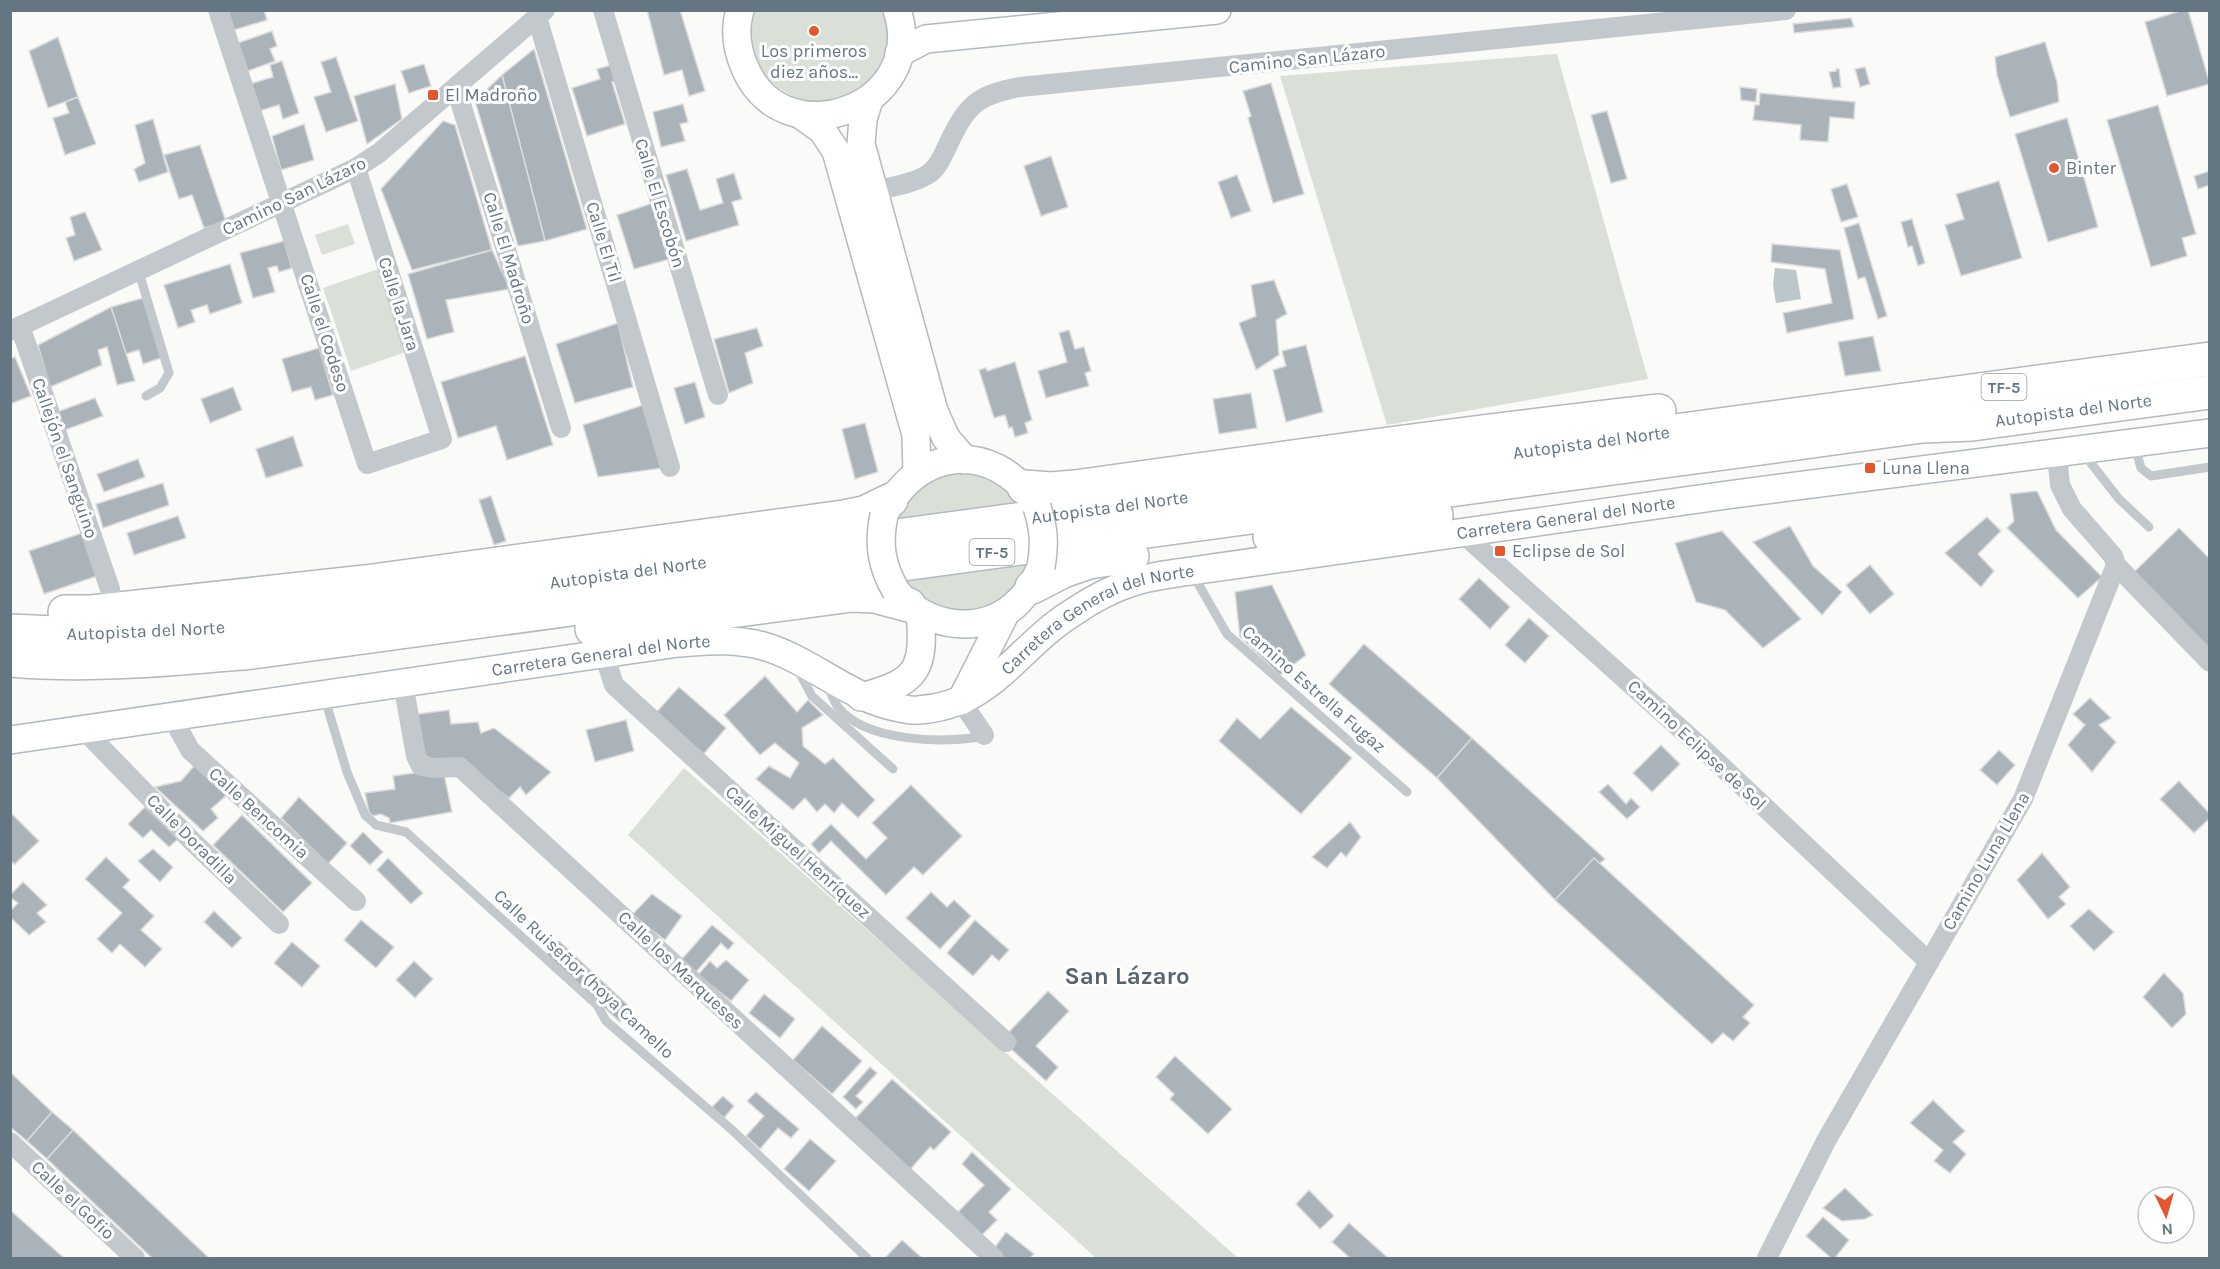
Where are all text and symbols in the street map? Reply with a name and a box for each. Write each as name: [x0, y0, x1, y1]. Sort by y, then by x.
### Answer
marker: Los primeros diez años...: [807, 24, 821, 38]
place label: Los primeros diez años...: [761, 40, 867, 83]
street label: Camino San Lázaro: [1228, 40, 1386, 78]
place label: El Madroño: [445, 84, 537, 106]
marker: El Madroño: [426, 88, 440, 102]
street label: Calle El Escobón: [630, 136, 690, 270]
street label: Camino San Lázaro: [219, 152, 369, 240]
place label: Binter: [2066, 157, 2116, 179]
marker: Binter: [2047, 161, 2061, 175]
street label: Calle El Madroño: [478, 189, 540, 327]
street label: Calle El Til: [581, 199, 627, 285]
street label: Calle la Jara: [373, 254, 425, 354]
street label: Calle el Codeso: [296, 271, 354, 395]
road number: TF-5: [1982, 374, 2026, 400]
street label: Callejón el Sanguino: [27, 375, 103, 541]
street label: Autopista del Norte: [1994, 389, 2153, 432]
street label: Autopista del Norte: [1511, 421, 1671, 464]
place label: Luna Llena: [1882, 457, 1970, 479]
marker: Luna Llena: [1863, 461, 1877, 475]
street label: Autopista del Norte: [1030, 486, 1190, 529]
street label: Carretera General del Norte: [1455, 491, 1677, 544]
road number: TF-5: [970, 539, 1014, 565]
place label: Eclipse de Sol: [1512, 540, 1625, 562]
marker: Eclipse de Sol: [1493, 544, 1507, 558]
street label: Autopista del Norte: [548, 551, 708, 594]
street label: Carretera General del Norte: [996, 560, 1196, 680]
street label: Autopista del Norte: [66, 616, 226, 645]
street label: Camino Estrella Fugaz: [1238, 621, 1390, 757]
street label: Carretera General del Norte: [490, 630, 711, 681]
street label: Camino Eclipse de Sol: [1623, 675, 1771, 815]
street label: Calle Bencomia: [204, 762, 314, 864]
street label: Calle Miguel Henríquez: [721, 781, 875, 923]
street label: Camino Luna Llena: [1937, 788, 2035, 934]
street label: Calle Doradilla: [142, 789, 242, 889]
street label: Calle Ruiseñor (hoya Camello: [489, 885, 679, 1063]
street label: Calle los Marqueses: [614, 906, 748, 1034]
district label: San Lázaro: [1064, 962, 1190, 990]
street label: Calle el Gofio: [27, 1156, 119, 1244]
north arrow: [2136, 1185, 2196, 1245]
text: N: [2161, 1219, 2174, 1239]

